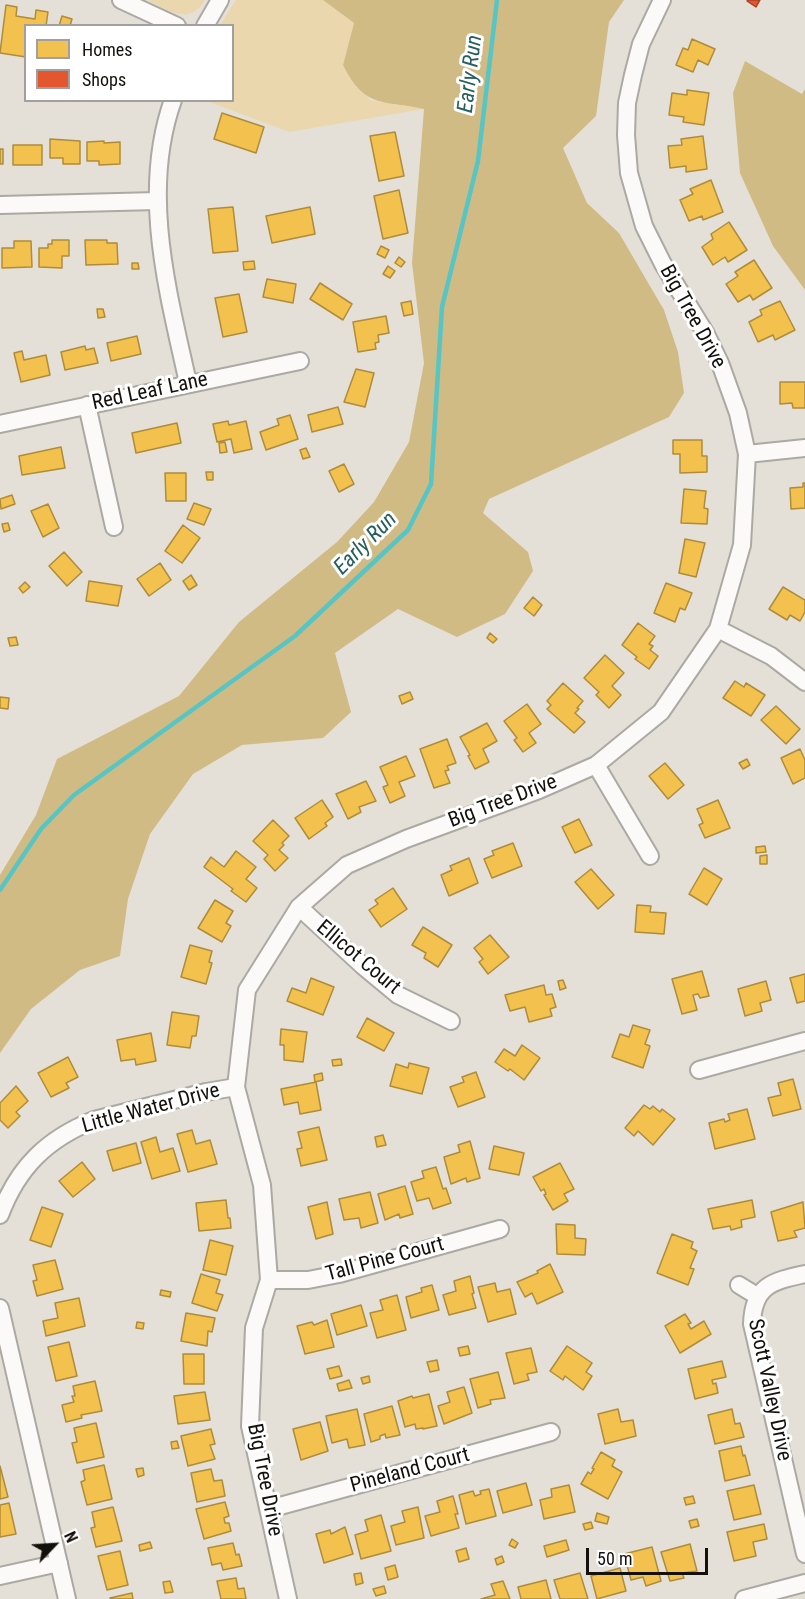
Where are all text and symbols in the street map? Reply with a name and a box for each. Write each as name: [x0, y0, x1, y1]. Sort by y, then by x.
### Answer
legend: [24, 24, 234, 102]
water label: Early Run: [453, 34, 489, 114]
text: Homes: [82, 39, 132, 60]
text: Shops: [82, 69, 126, 90]
street label: Big Tree Drive: [653, 261, 731, 373]
street label: Red Leaf Lane: [90, 367, 210, 417]
water label: Early Run: [329, 507, 403, 581]
street label: Big Tree Drive: [445, 770, 561, 834]
street label: Ellicot Court: [311, 916, 405, 1000]
street label: Little Water Drive: [79, 1079, 223, 1139]
street label: Tall Pine Court: [323, 1232, 447, 1288]
street label: Scott Valley Drive: [742, 1317, 796, 1463]
street label: Big Tree Drive: [241, 1422, 287, 1538]
street label: Pineland Court: [348, 1443, 472, 1499]
north arrow: [24, 1515, 84, 1575]
text: N: [60, 1529, 81, 1546]
scale bar: [589, 1536, 710, 1574]
text: 50 m: [597, 1548, 632, 1569]

